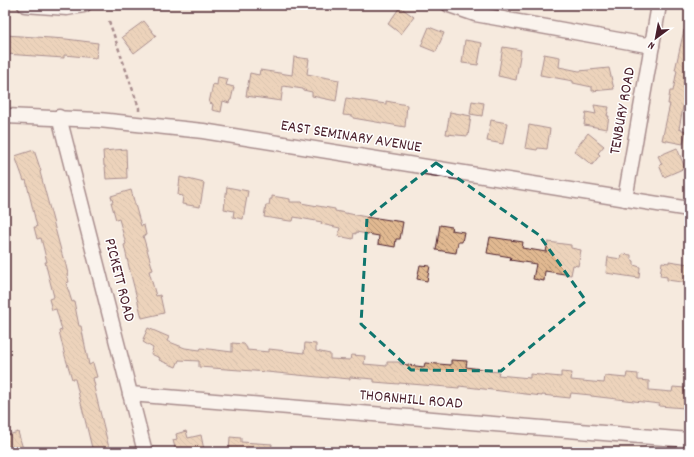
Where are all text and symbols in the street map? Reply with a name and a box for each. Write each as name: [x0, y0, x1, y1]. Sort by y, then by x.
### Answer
north arrow: [636, 18, 676, 58]
text: N: [645, 36, 658, 53]
street label: TENBURY ROAD: [604, 66, 642, 156]
street label: EAST SEMINARY AVENUE: [279, 115, 424, 160]
street label: PICKETT ROAD: [98, 236, 140, 324]
street label: THORNHILL ROAD: [359, 384, 463, 416]

